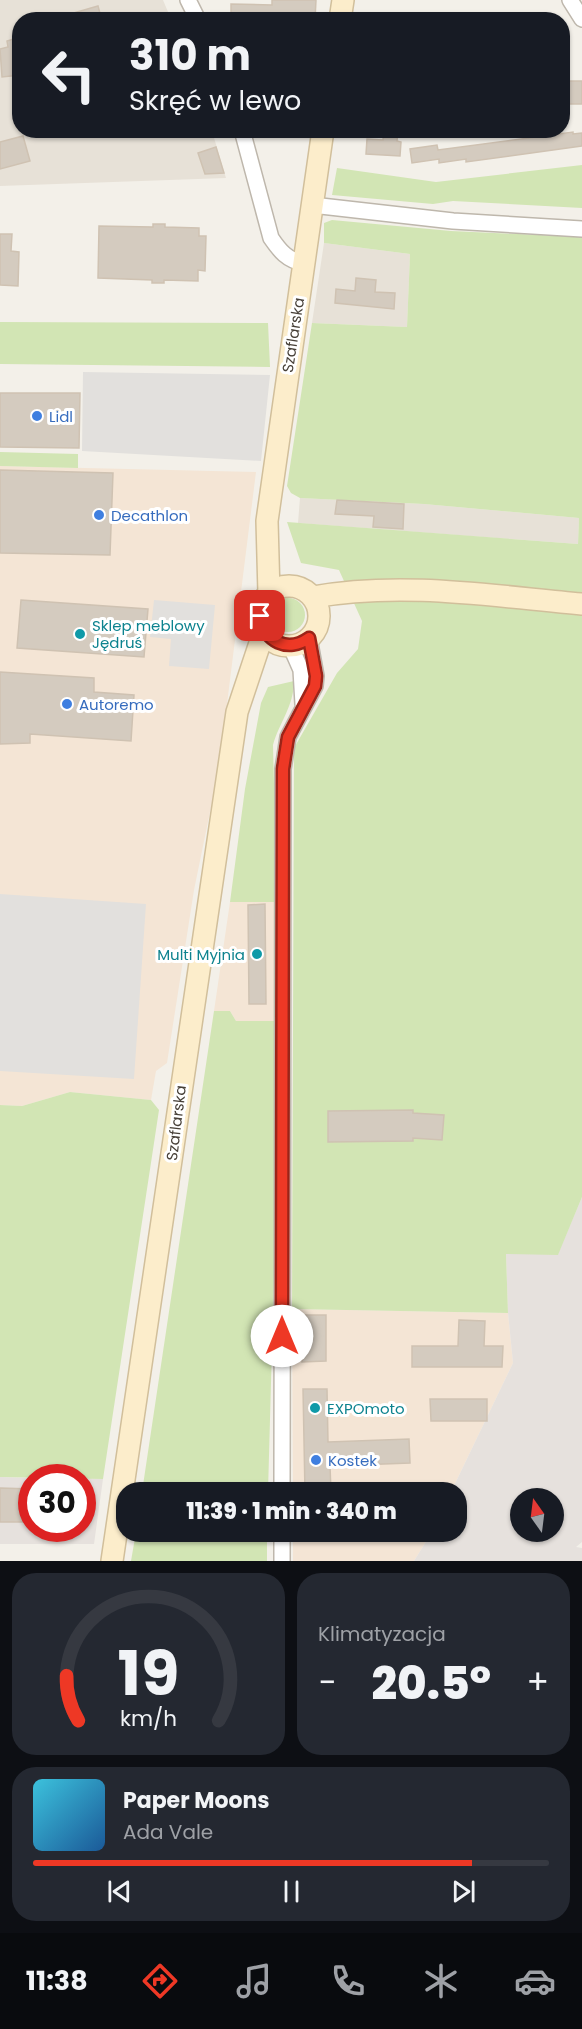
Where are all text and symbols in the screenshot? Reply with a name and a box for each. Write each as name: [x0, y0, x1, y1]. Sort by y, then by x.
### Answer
text: 310 m: [129, 26, 251, 85]
icon: left: [30, 36, 108, 114]
text: Skręć w lewo: [129, 82, 301, 119]
street label: Szaflarska: [277, 296, 309, 374]
place label: Lidl: [49, 406, 73, 427]
marker: Lidl: [30, 409, 44, 423]
place label: Decathlon: [111, 505, 188, 526]
marker: Decathlon: [92, 508, 106, 522]
pin: [234, 590, 285, 641]
icon: arrive: [243, 599, 276, 632]
place label: Sklep meblowy Jędruś: [92, 615, 205, 653]
marker: Sklep meblowy Jędruś: [73, 627, 87, 641]
place label: Autoremo: [79, 694, 154, 715]
marker: Autoremo: [60, 697, 74, 711]
place label: Multi Myjnia: [157, 944, 245, 965]
marker: Multi Myjnia: [250, 947, 264, 961]
street label: Szaflarska: [161, 1084, 191, 1162]
position arrow: [250, 1304, 314, 1368]
place label: EXPOmoto: [327, 1398, 405, 1419]
marker: EXPOmoto: [308, 1401, 322, 1415]
place label: Kostek: [328, 1450, 377, 1471]
marker: Kostek: [309, 1453, 323, 1467]
speed limit sign: 30: [18, 1464, 96, 1542]
north arrow: [510, 1488, 564, 1542]
map controls: [510, 1488, 564, 1542]
text: 11:39 · 1 min · 340 m: [186, 1496, 397, 1527]
text: Klimatyzacja: [318, 1620, 446, 1648]
text: 19: [118, 1629, 179, 1717]
text: 20.5°: [371, 1652, 491, 1715]
text: −: [318, 1659, 336, 1706]
text: +: [526, 1659, 549, 1706]
text: km/h: [120, 1703, 177, 1734]
text: Paper Moons: [123, 1785, 270, 1816]
text: Ada Vale: [123, 1818, 213, 1846]
icon: previous: [103, 1875, 136, 1908]
icon: pause: [275, 1875, 308, 1908]
icon: next: [447, 1875, 480, 1908]
icon: directions: [139, 1960, 181, 2002]
icon: music: [233, 1960, 275, 2002]
icon: phone: [327, 1960, 369, 2002]
icon: climate: [420, 1960, 462, 2002]
icon: car: [514, 1960, 556, 2002]
text: 11:38: [26, 1962, 88, 1999]

